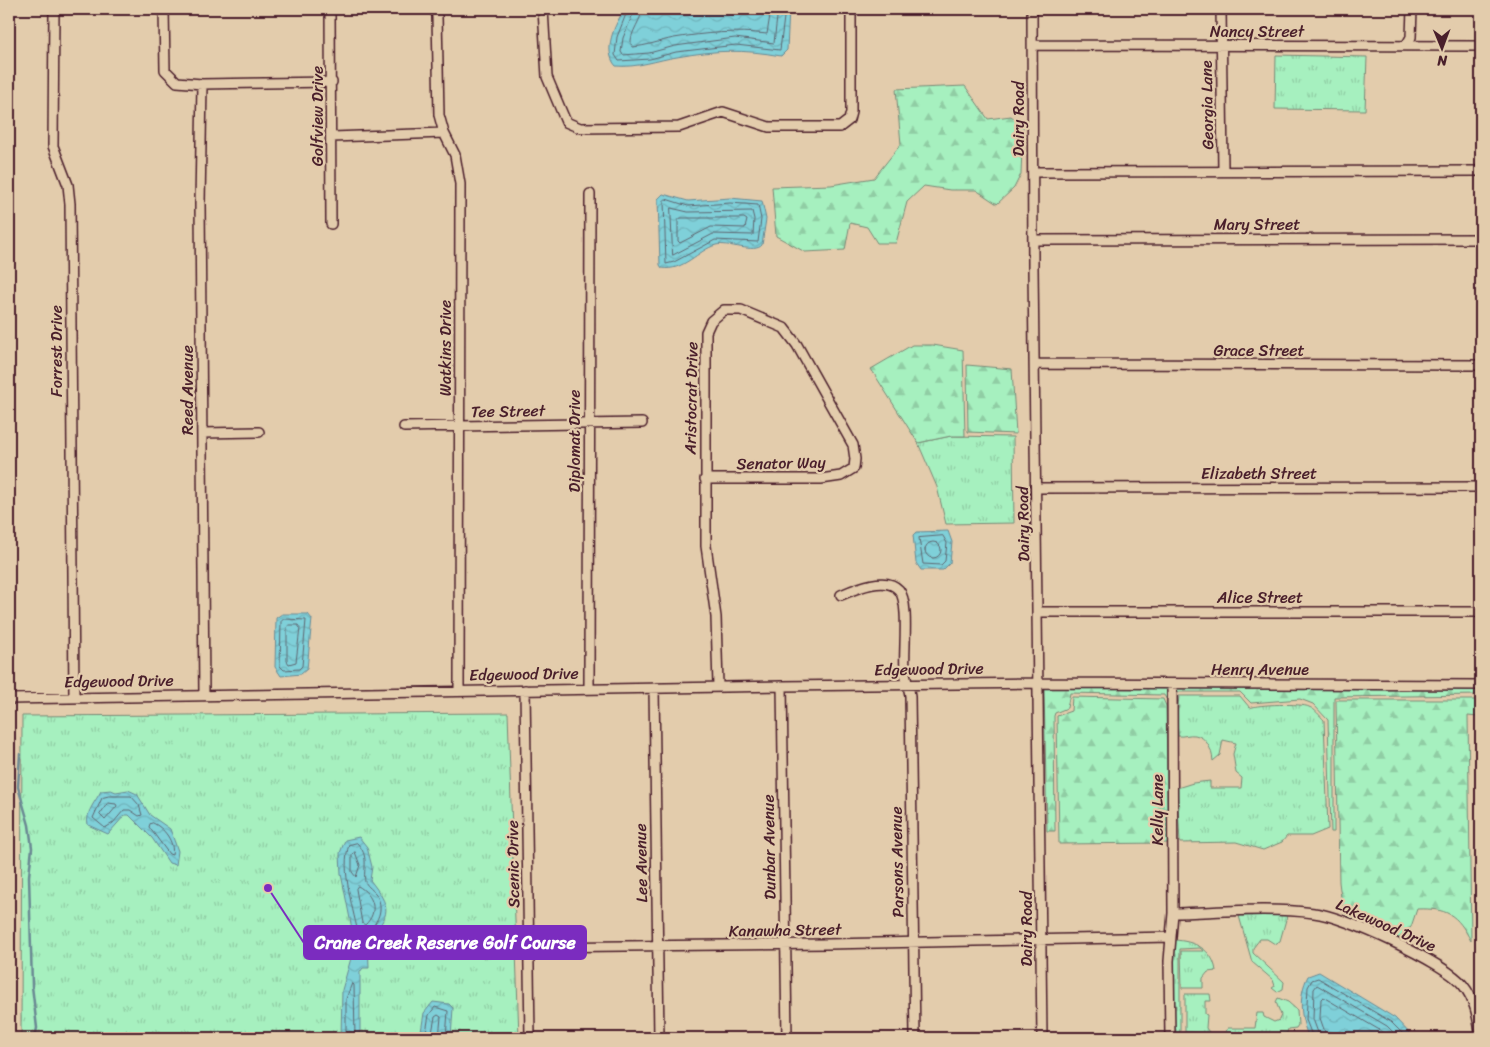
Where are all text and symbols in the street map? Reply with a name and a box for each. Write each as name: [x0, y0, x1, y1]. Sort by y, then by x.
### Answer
street label: Nancy Street: [1210, 17, 1305, 46]
north arrow: [1418, 22, 1468, 72]
text: N: [1437, 48, 1448, 73]
street label: Georgia Lane: [1192, 60, 1222, 150]
street label: Golfview Drive: [303, 66, 332, 166]
street label: Dairy Road: [1004, 80, 1033, 157]
street label: Mary Street: [1214, 210, 1300, 239]
street label: Watkins Drive: [431, 300, 460, 396]
street label: Forrest Drive: [42, 305, 71, 397]
street label: Grace Street: [1214, 336, 1304, 365]
street label: Aristocrat Drive: [676, 341, 706, 456]
street label: Reed Avenue: [173, 345, 202, 435]
street label: Diplomat Drive: [560, 390, 589, 492]
street label: Tee Street: [471, 396, 546, 426]
street label: Senator Way: [736, 448, 827, 478]
street label: Elizabeth Street: [1201, 459, 1317, 488]
street label: Dairy Road: [1008, 485, 1038, 562]
street label: Alice Street: [1216, 583, 1303, 612]
street label: Edgewood Drive: [874, 654, 984, 684]
street label: Henry Avenue: [1211, 655, 1309, 684]
street label: Edgewood Drive: [469, 659, 579, 689]
street label: Edgewood Drive: [64, 666, 174, 696]
street label: Kelly Lane: [1143, 774, 1172, 846]
street label: Dunbar Avenue: [754, 794, 784, 900]
street label: Parsons Avenue: [882, 806, 912, 918]
street label: Scenic Drive: [498, 820, 528, 908]
street label: Lee Avenue: [626, 823, 656, 903]
street label: Dairy Road: [1012, 890, 1041, 967]
street label: Lakewood Drive: [1331, 890, 1441, 960]
street label: Kanawha Street: [728, 915, 842, 945]
callout: Crane Creek Reserve Golf Course: [304, 926, 586, 959]
text: Crane Creek Reserve Golf Course: [313, 927, 576, 959]

